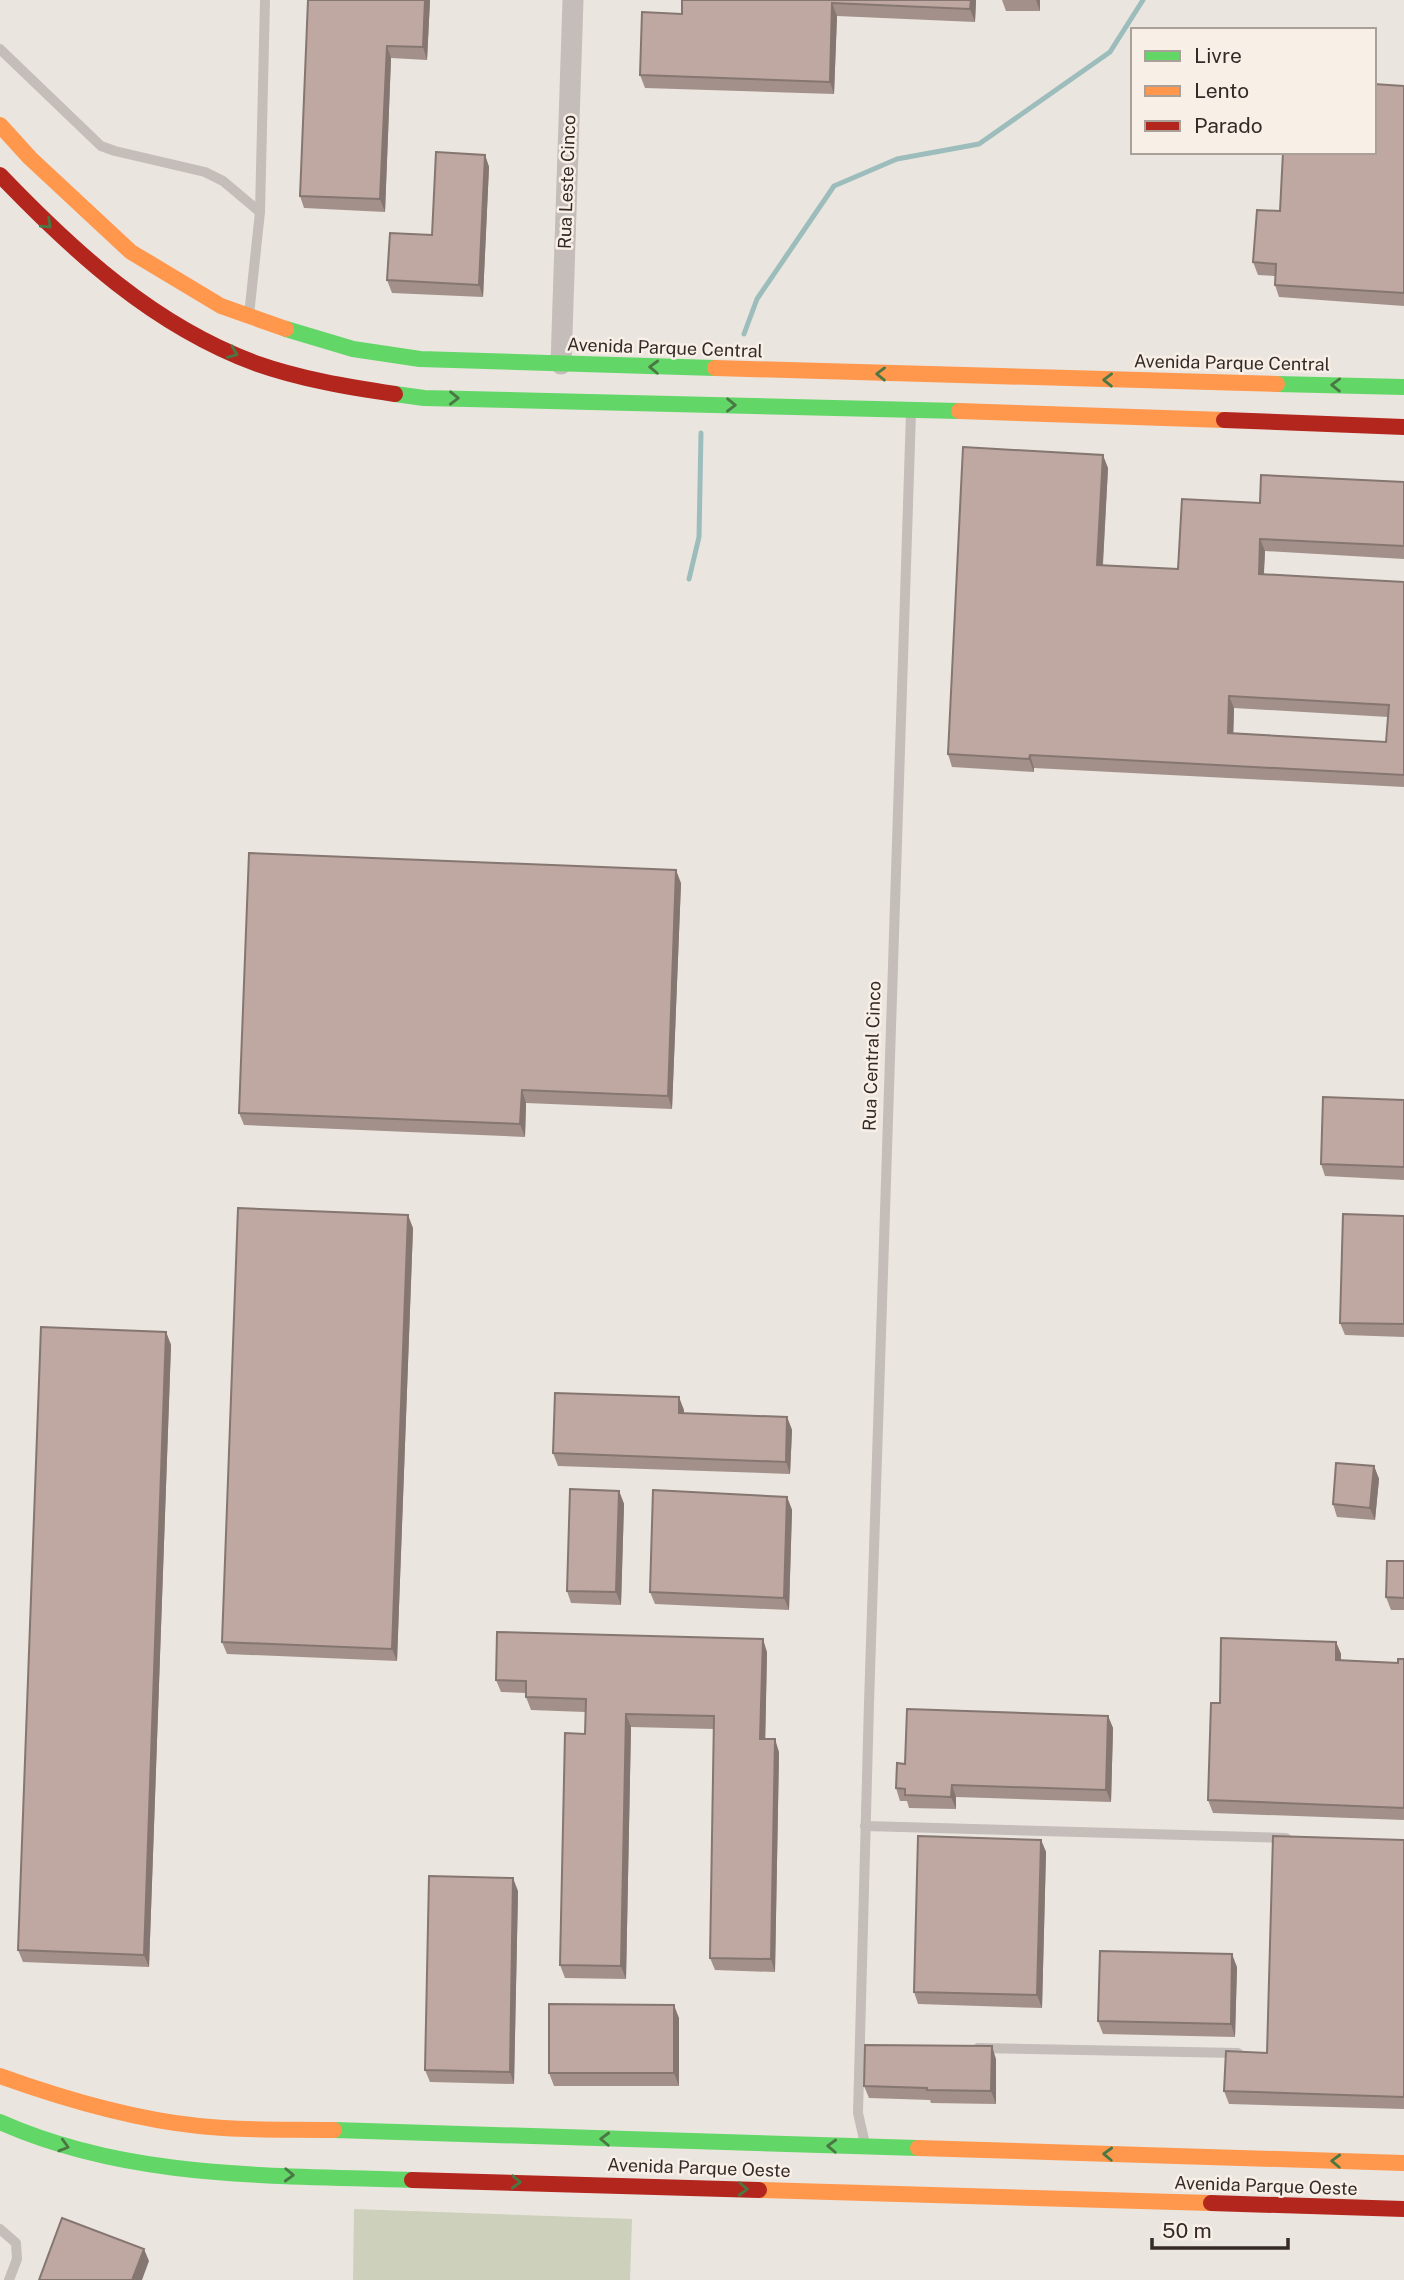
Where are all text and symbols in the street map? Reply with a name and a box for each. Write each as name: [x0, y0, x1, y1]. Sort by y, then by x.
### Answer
legend: [1131, 28, 1376, 154]
text: Livre: [1194, 43, 1242, 68]
text: Lento: [1194, 78, 1249, 103]
text: Parado: [1194, 113, 1263, 138]
street label: Rua Leste Cinco: [554, 114, 579, 249]
one-way arrow: [39, 216, 52, 229]
street label: Avenida Parque Central: [567, 334, 763, 361]
one-way arrow: [226, 344, 238, 358]
street label: Avenida Parque Central: [1134, 350, 1330, 375]
one-way arrow: [648, 359, 659, 374]
one-way arrow: [875, 366, 886, 382]
one-way arrow: [1103, 372, 1114, 387]
one-way arrow: [1330, 378, 1341, 393]
one-way arrow: [449, 391, 460, 406]
one-way arrow: [726, 397, 736, 413]
street label: Rua Central Cinco: [858, 981, 885, 1131]
one-way arrow: [599, 2131, 610, 2146]
one-way arrow: [58, 2137, 70, 2152]
one-way arrow: [826, 2138, 837, 2153]
one-way arrow: [1103, 2146, 1113, 2162]
one-way arrow: [1330, 2153, 1341, 2168]
street label: Avenida Parque Oeste: [607, 2154, 791, 2181]
one-way arrow: [283, 2168, 294, 2183]
street label: Avenida Parque Oeste: [1174, 2172, 1358, 2199]
one-way arrow: [511, 2175, 522, 2190]
one-way arrow: [739, 2181, 749, 2197]
scale bar: [1152, 2206, 1288, 2250]
text: 50 m: [1162, 2218, 1212, 2243]

